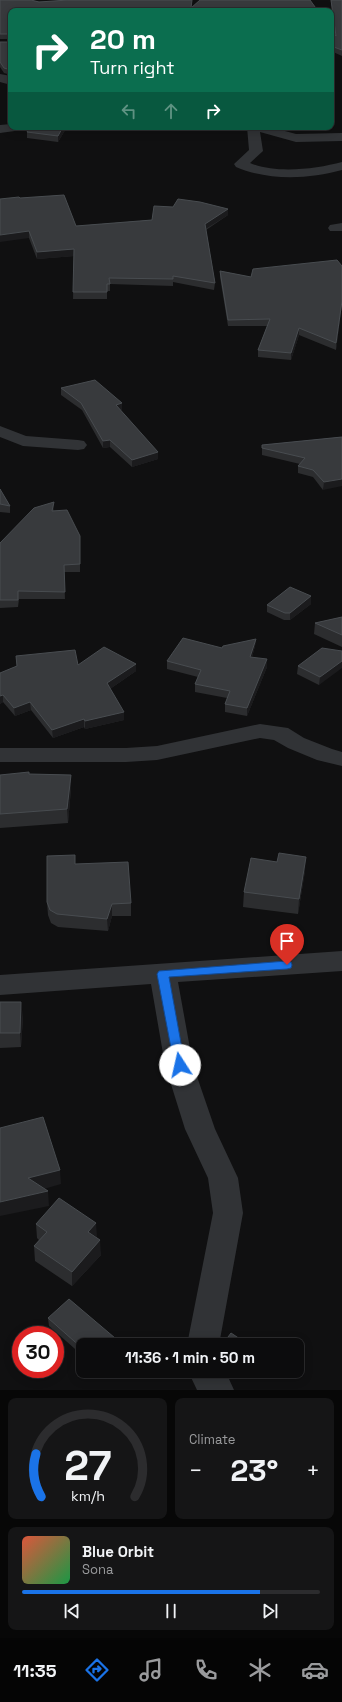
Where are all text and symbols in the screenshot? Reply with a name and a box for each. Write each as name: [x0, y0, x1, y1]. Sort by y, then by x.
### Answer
text: 20 m: [90, 21, 156, 57]
icon: right: [24, 24, 76, 76]
text: Turn right: [90, 56, 174, 79]
icon: left: [118, 100, 140, 122]
icon: ahead: [160, 100, 182, 122]
icon: right: [202, 100, 224, 122]
pin: [270, 924, 304, 965]
icon: arrive: [276, 930, 298, 952]
position arrow: [159, 1044, 201, 1086]
speed limit sign: 30: [12, 1326, 64, 1378]
text: 11:36 · 1 min · 50 m: [125, 1348, 255, 1367]
text: Climate: [189, 1431, 235, 1448]
text: 27: [64, 1438, 111, 1491]
text: 23°: [231, 1451, 278, 1490]
text: −: [189, 1456, 203, 1484]
text: +: [306, 1456, 320, 1484]
text: km/h: [70, 1486, 105, 1504]
text: Blue Orbit: [82, 1542, 154, 1561]
text: Sona: [82, 1561, 113, 1578]
icon: previous: [61, 1600, 83, 1622]
icon: pause: [160, 1600, 182, 1622]
icon: next: [259, 1600, 281, 1622]
icon: directions: [83, 1656, 111, 1684]
icon: music: [137, 1656, 165, 1684]
icon: phone: [192, 1656, 220, 1684]
icon: climate: [246, 1656, 274, 1684]
icon: car: [301, 1656, 329, 1684]
text: 11:35: [13, 1659, 57, 1682]

